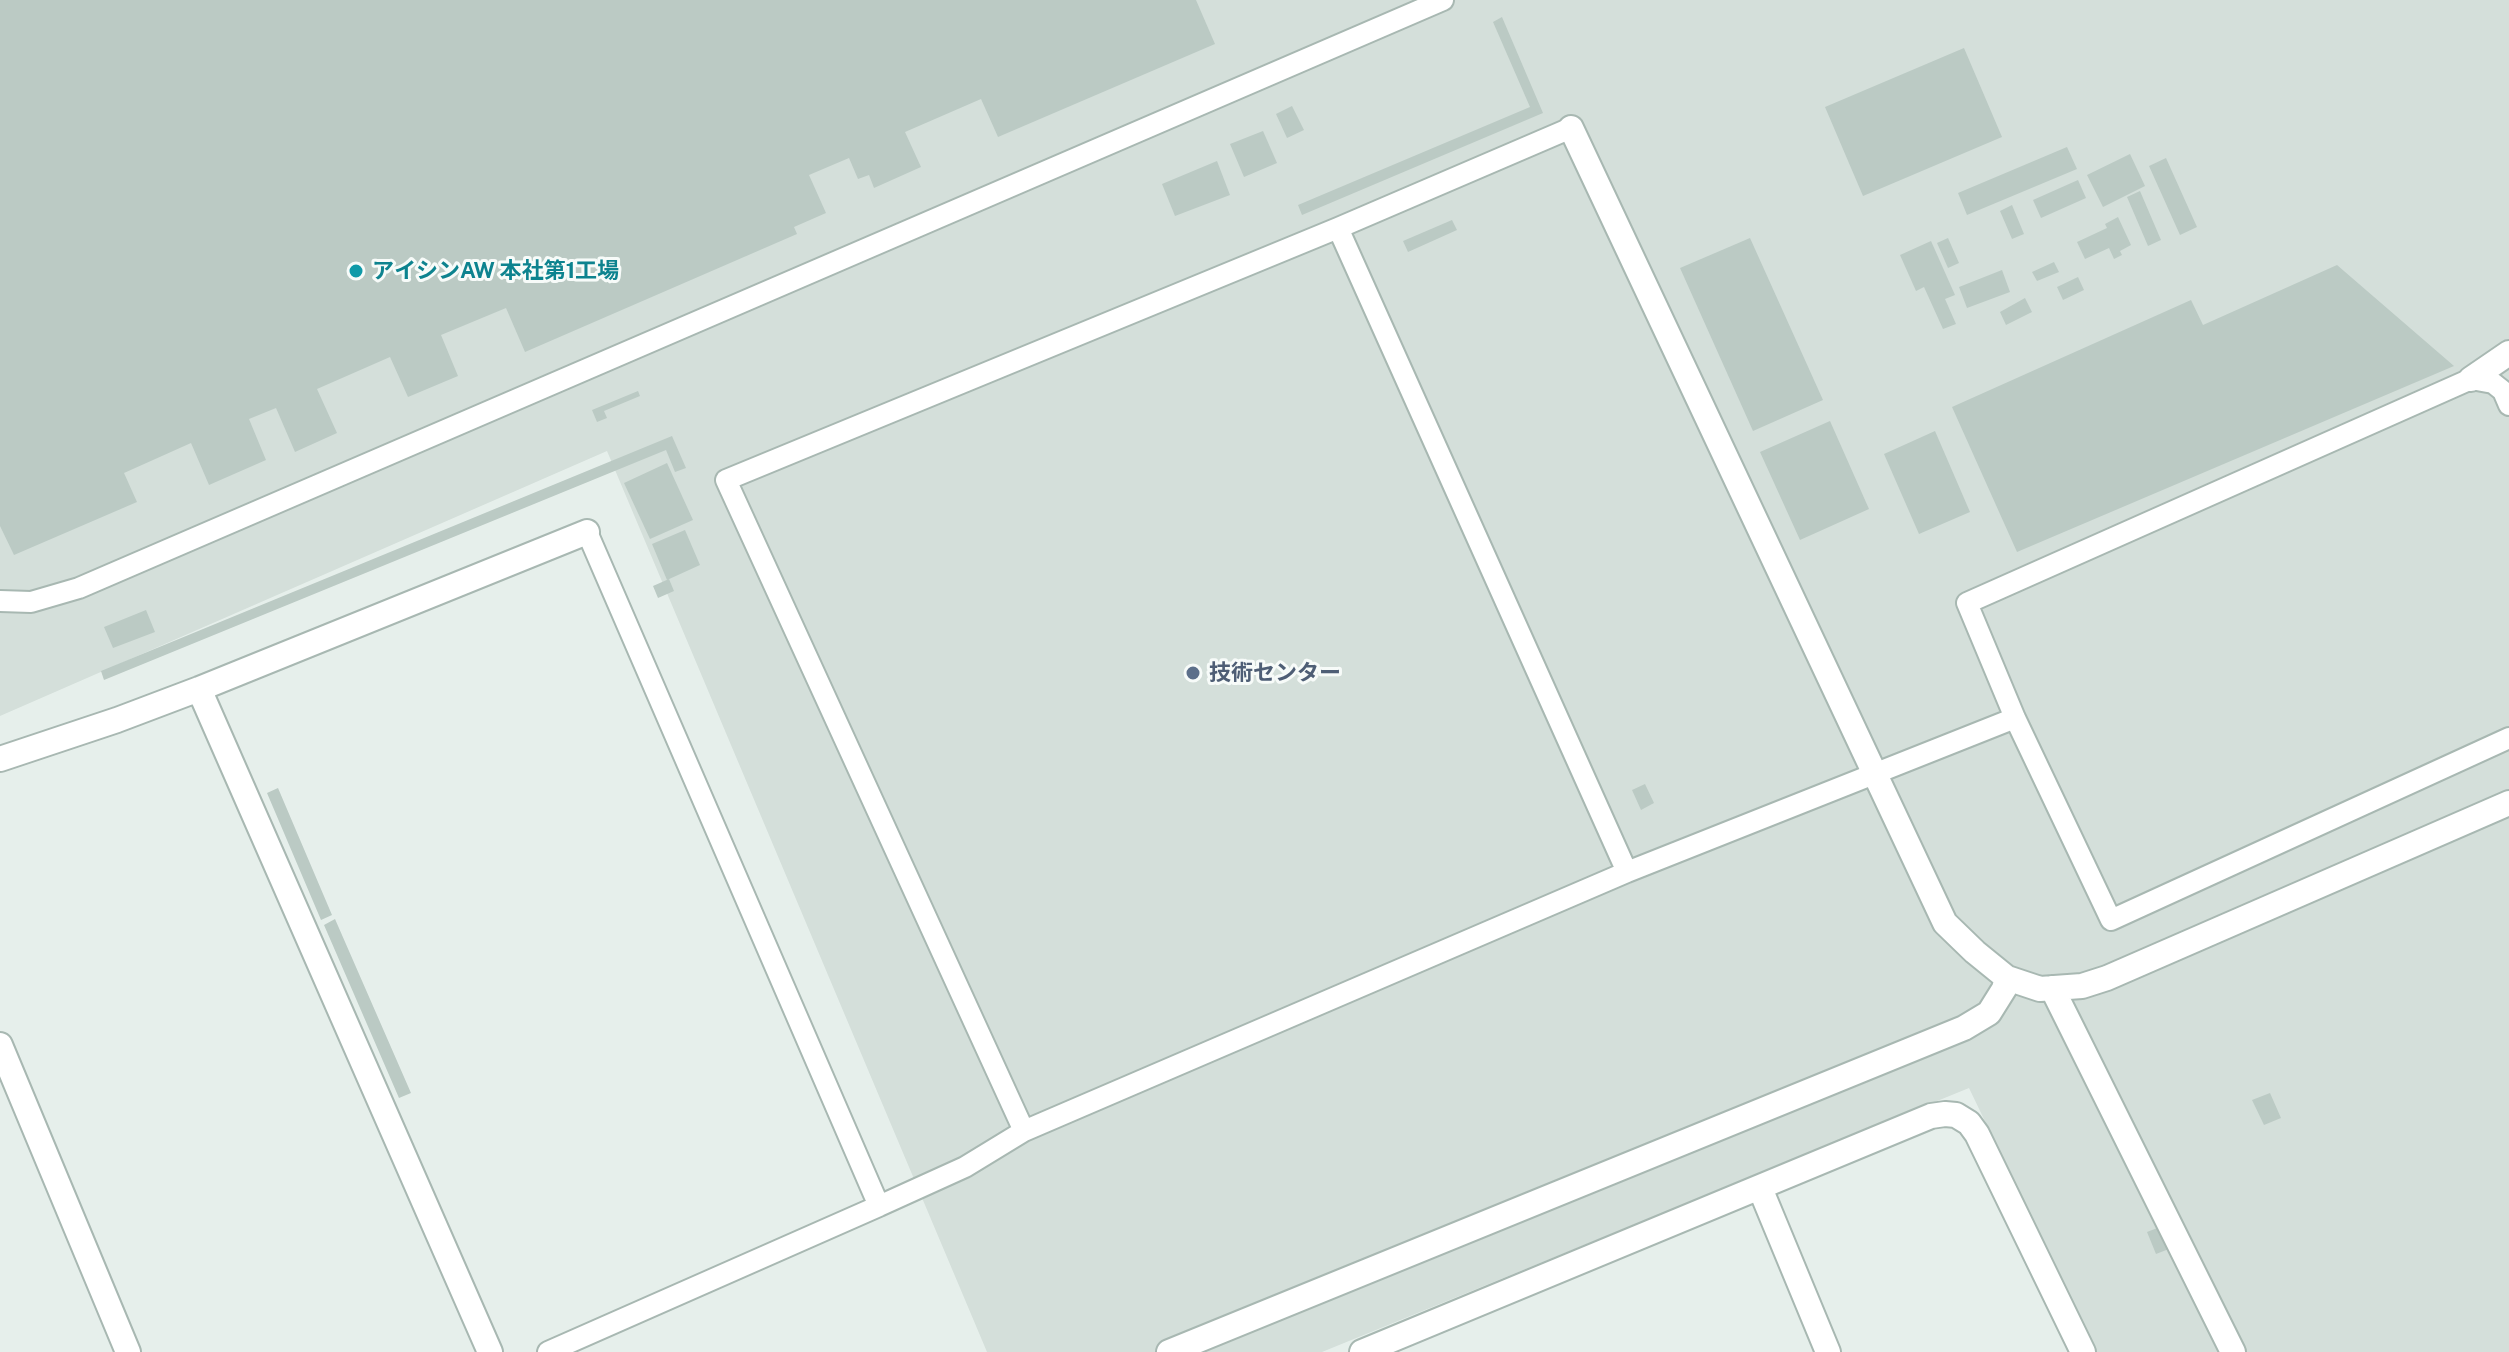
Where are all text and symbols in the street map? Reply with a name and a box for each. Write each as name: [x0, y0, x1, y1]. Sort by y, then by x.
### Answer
place label: アイシンAW 本社第1工場: [372, 258, 619, 284]
marker: アイシンAW 本社第1工場: [347, 262, 365, 280]
place label: 技術センター: [1209, 660, 1341, 686]
marker: 技術センター: [1184, 664, 1202, 682]

